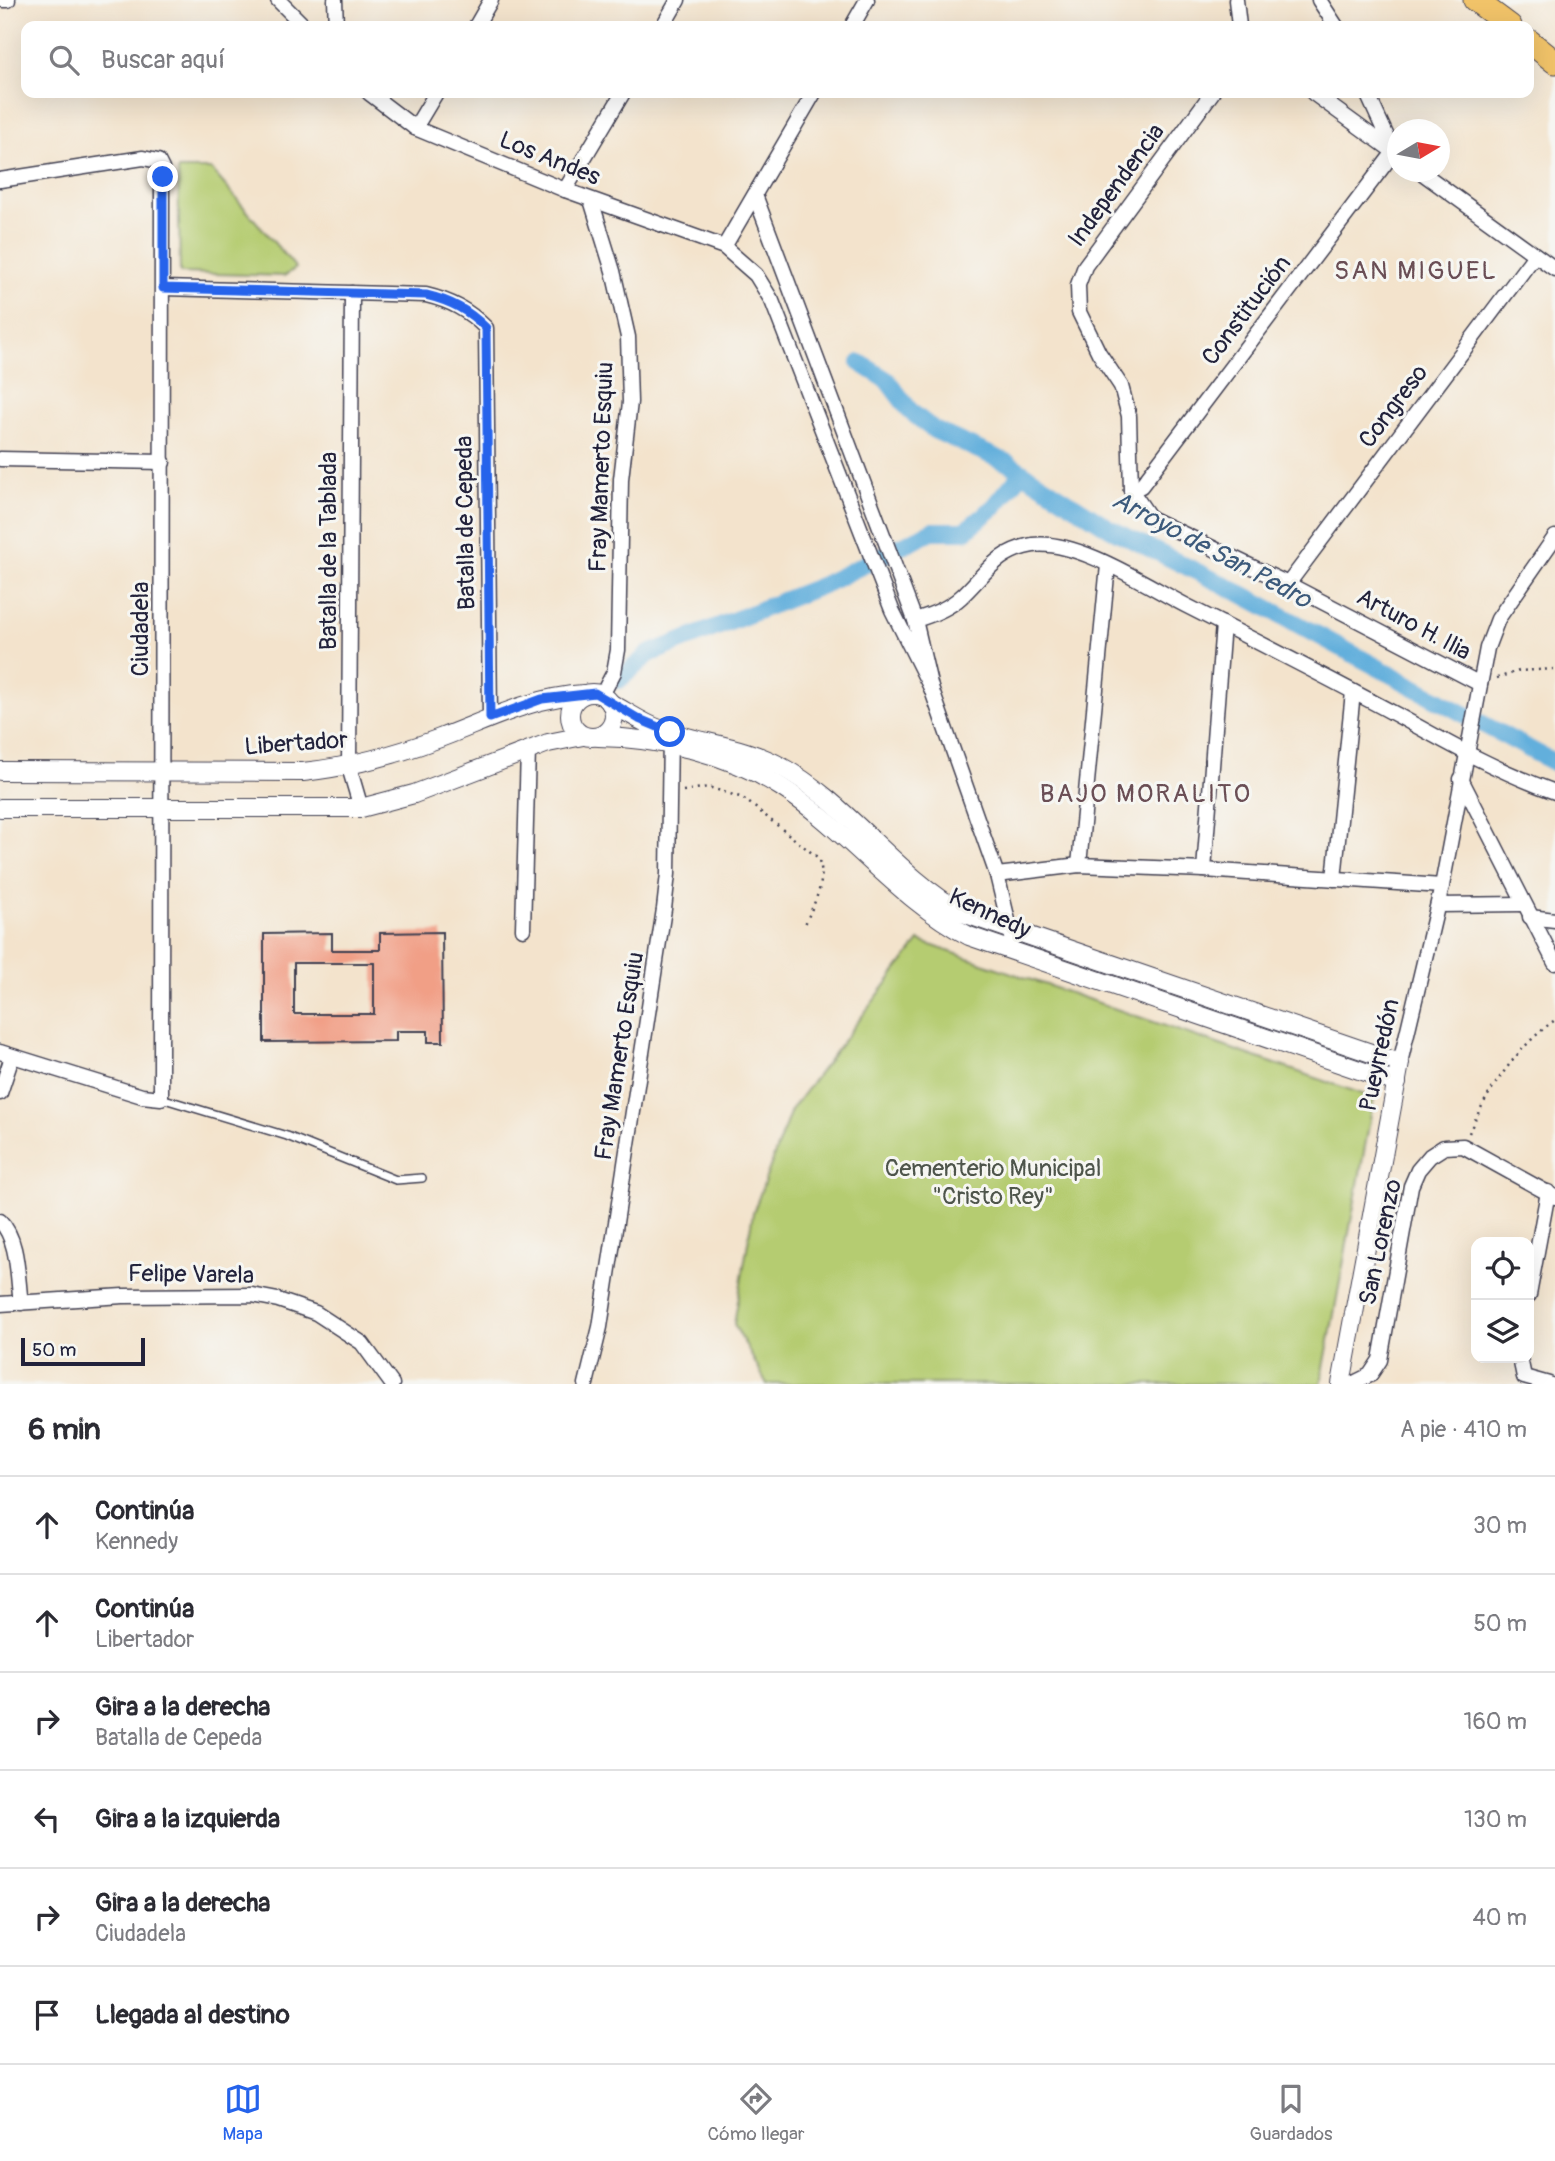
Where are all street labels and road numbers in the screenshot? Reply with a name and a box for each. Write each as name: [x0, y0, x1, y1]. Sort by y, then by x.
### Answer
street label: Independencia: [1062, 118, 1171, 252]
street label: Los Andes: [495, 125, 605, 192]
street label: Constitución: [1196, 250, 1297, 371]
street label: Congreso: [1353, 359, 1434, 454]
street label: Fray Mamerto Esquiu: [583, 361, 620, 573]
street label: Batalla de Cepeda: [449, 436, 482, 610]
street label: Batalla de la Tablada: [314, 452, 343, 650]
street label: Ciudadela: [126, 582, 155, 676]
street label: Arturo H. Ilia: [1352, 582, 1476, 667]
street label: Libertador: [243, 725, 349, 762]
street label: Kennedy: [944, 882, 1035, 945]
street label: Fray Mamerto Esquiu: [589, 950, 650, 1162]
street label: Pueyrredón: [1353, 996, 1406, 1114]
street label: San Lorenzo: [1353, 1176, 1408, 1308]
street label: Felipe Varela: [128, 1259, 254, 1290]

